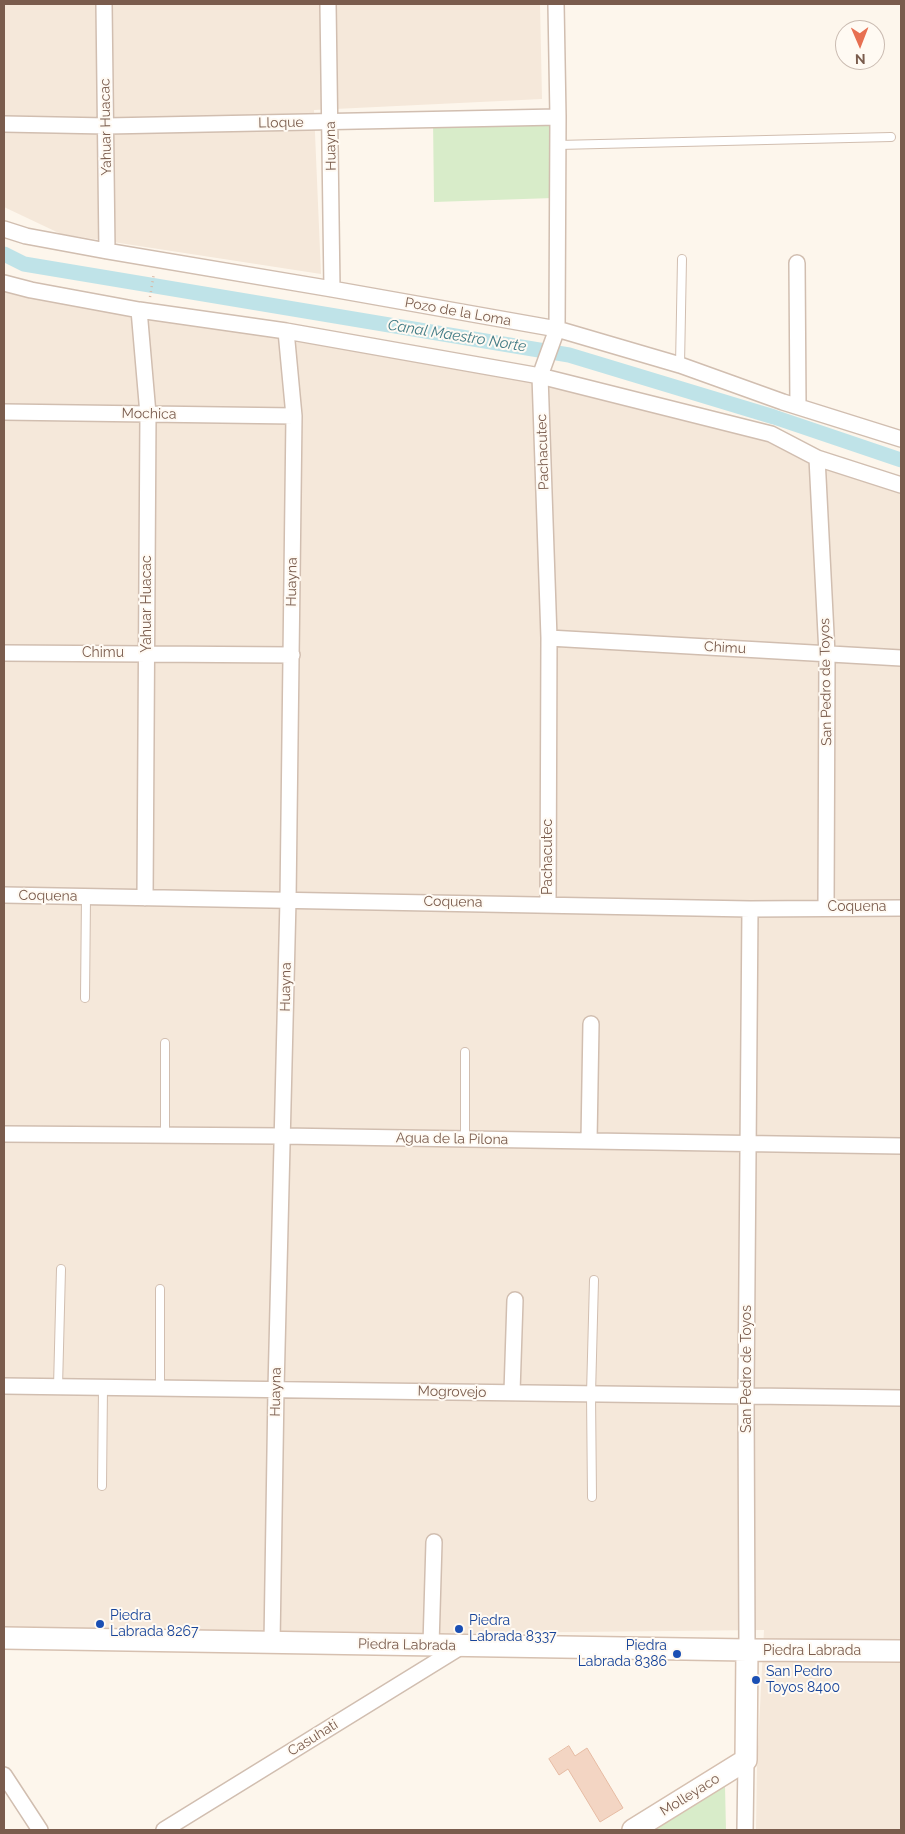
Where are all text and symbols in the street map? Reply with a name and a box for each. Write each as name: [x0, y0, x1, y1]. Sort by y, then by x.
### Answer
north arrow: [835, 20, 885, 70]
text: N: [855, 51, 866, 67]
street label: Yahuar Huacac: [97, 78, 115, 176]
street label: Lloque: [258, 114, 304, 132]
street label: Huayna: [322, 121, 340, 171]
street label: Pozo de la Loma: [404, 294, 512, 330]
water label: Canal Maestro Norte: [387, 316, 527, 356]
street label: Mochica: [122, 405, 176, 423]
street label: Pachacutec: [533, 414, 553, 490]
street label: Yahuar Huacac: [139, 555, 155, 653]
street label: Huayna: [283, 557, 301, 607]
street label: San Pedro de Toyos: [816, 618, 836, 746]
street label: Chimu: [704, 639, 746, 657]
street label: Chimu: [82, 645, 124, 661]
street label: Pachacutec: [540, 819, 556, 895]
street label: Coquena: [18, 887, 78, 905]
street label: Coquena: [423, 893, 483, 911]
street label: Coquena: [828, 899, 886, 915]
street label: Huayna: [277, 962, 295, 1012]
street label: Agua de la Pilona: [396, 1130, 508, 1148]
street label: San Pedro de Toyos: [739, 1305, 755, 1433]
street label: Huayna: [267, 1367, 285, 1417]
street label: Mogrovejo: [417, 1383, 487, 1401]
place label: Piedra Labrada 8267: [110, 1608, 198, 1640]
place label: Piedra Labrada 8337: [469, 1613, 557, 1645]
marker: Piedra Labrada 8267: [94, 1618, 106, 1630]
marker: Piedra Labrada 8337: [453, 1623, 465, 1635]
street label: Piedra Labrada: [358, 1636, 456, 1654]
place label: Piedra Labrada 8386: [578, 1638, 667, 1670]
street label: Piedra Labrada: [763, 1643, 861, 1659]
marker: Piedra Labrada 8386: [671, 1648, 683, 1660]
place label: San Pedro Toyos 8400: [766, 1664, 840, 1696]
marker: San Pedro Toyos 8400: [750, 1674, 762, 1686]
street label: Casuhati: [285, 1716, 341, 1760]
street label: Molleyaco: [657, 1770, 723, 1820]

